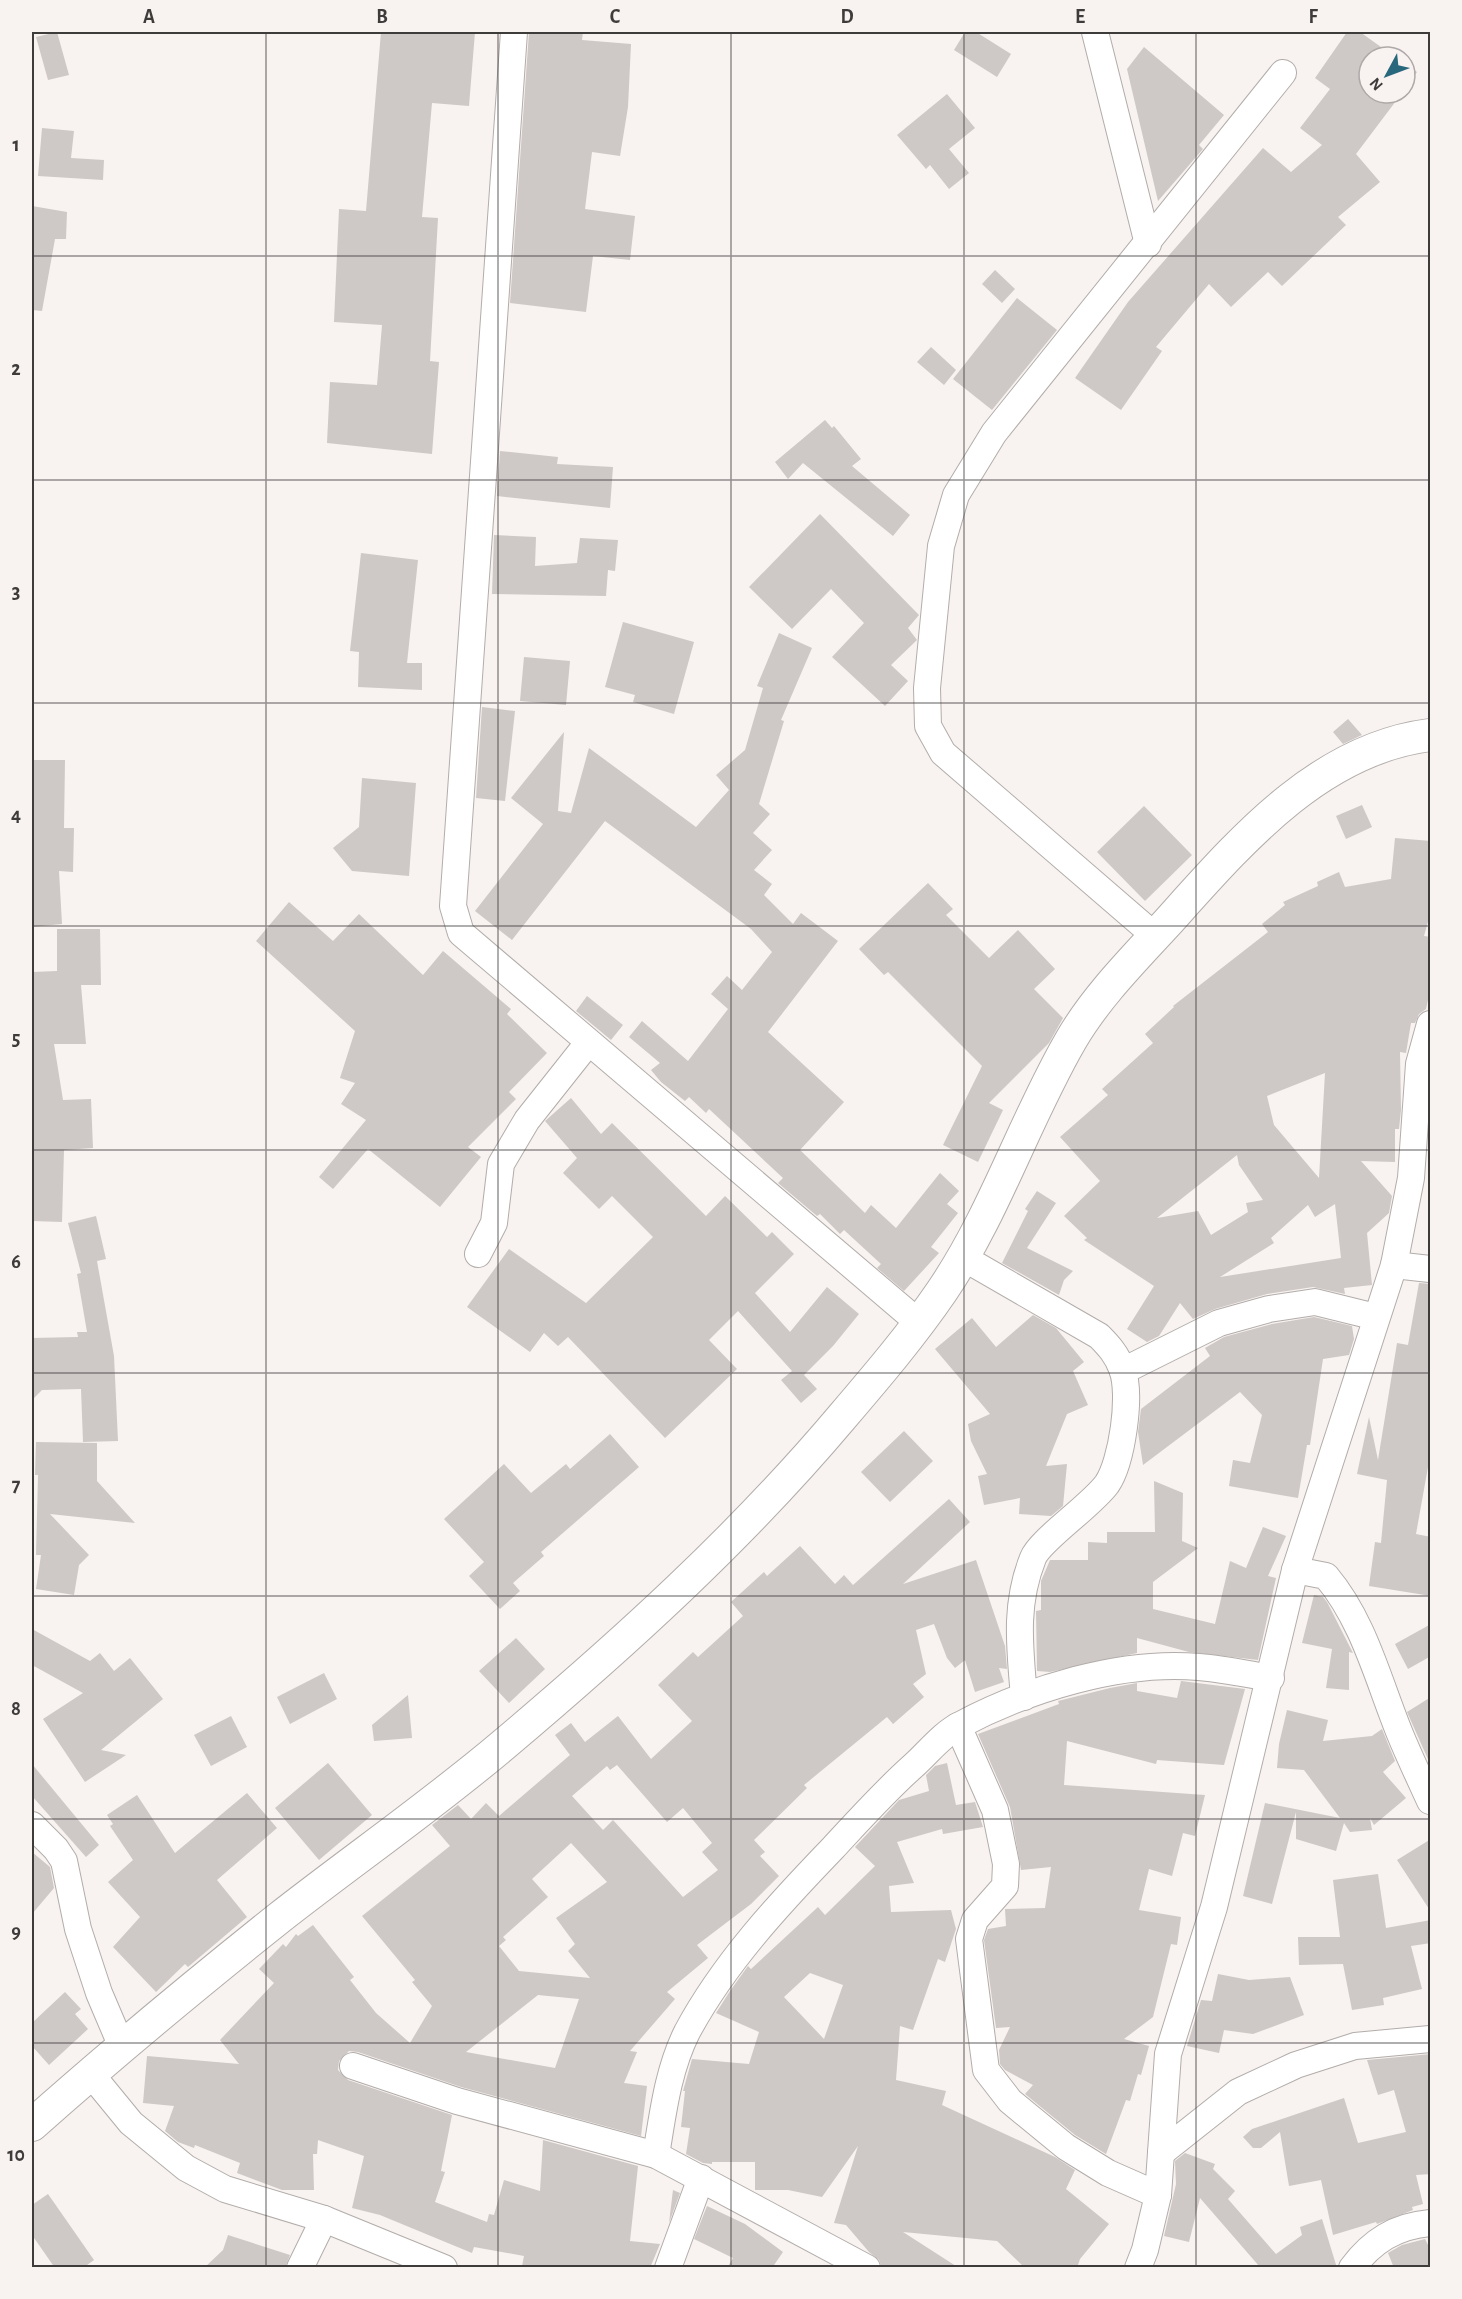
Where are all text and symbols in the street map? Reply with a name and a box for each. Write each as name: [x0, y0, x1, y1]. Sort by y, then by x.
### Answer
text: A: [143, 7, 155, 27]
text: B: [376, 7, 388, 27]
text: C: [610, 7, 621, 27]
text: D: [840, 7, 854, 27]
text: E: [1075, 7, 1085, 27]
text: F: [1308, 7, 1318, 27]
north arrow: [1357, 45, 1417, 105]
text: N: [1367, 75, 1386, 94]
text: 1: [12, 135, 20, 155]
text: 2: [11, 359, 21, 379]
text: 3: [12, 582, 20, 602]
text: 4: [11, 805, 21, 825]
text: 5: [12, 1029, 20, 1049]
text: 6: [11, 1252, 21, 1272]
text: 7: [12, 1475, 21, 1495]
text: 8: [11, 1699, 21, 1719]
text: 9: [11, 1922, 21, 1942]
text: 10: [7, 2145, 25, 2165]

